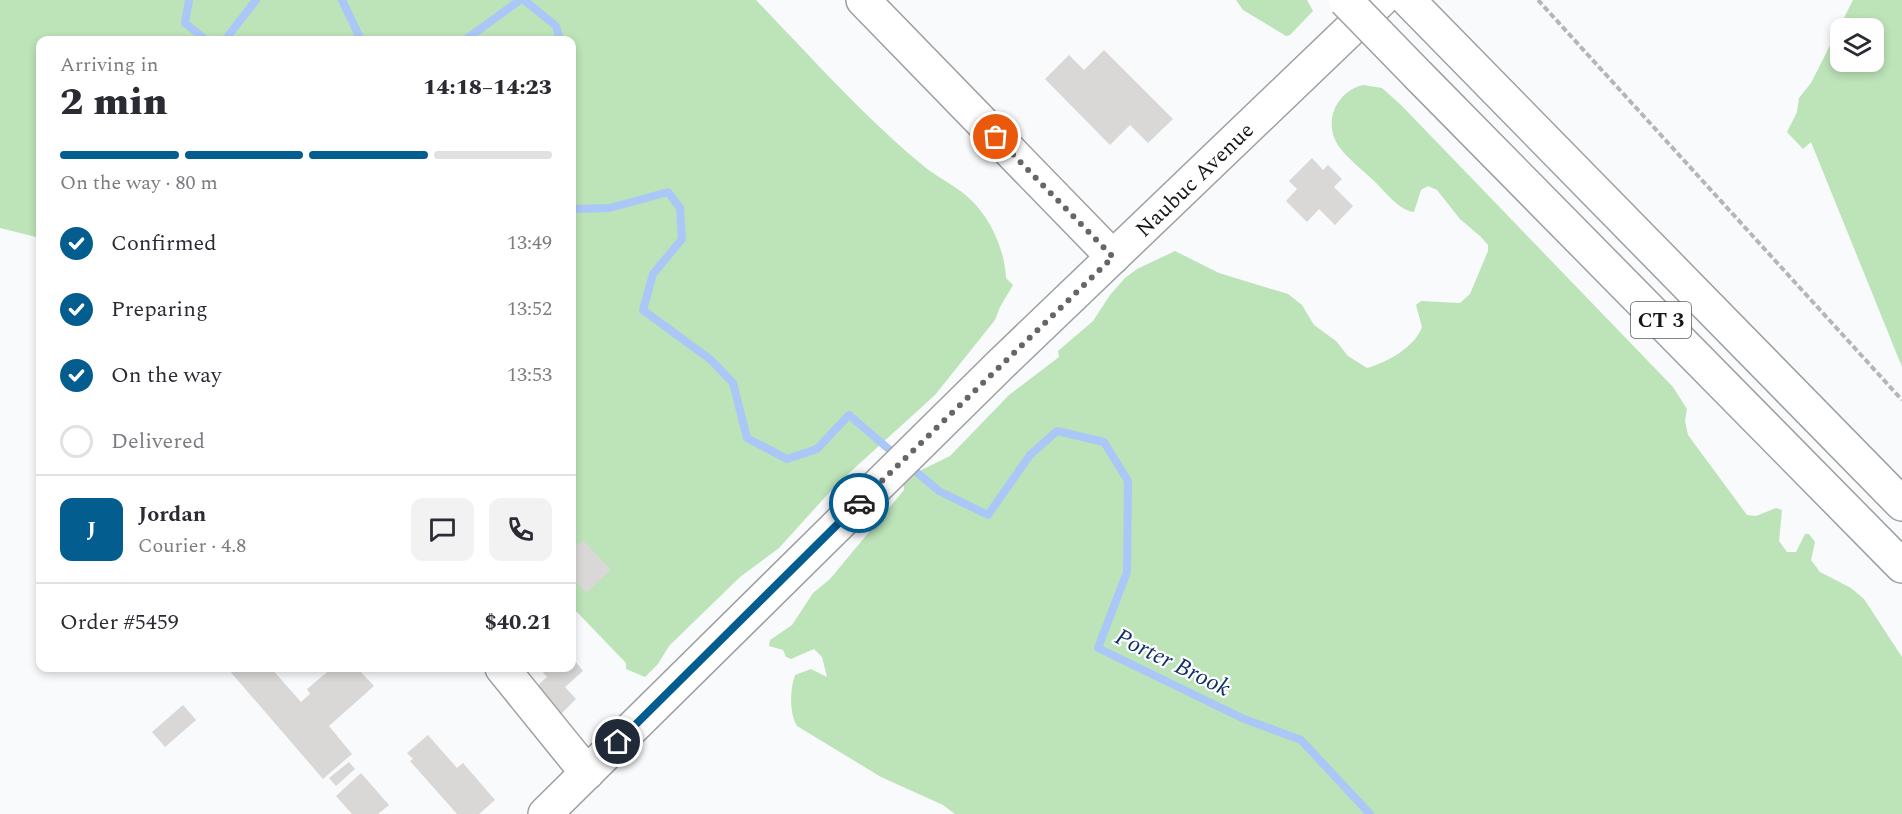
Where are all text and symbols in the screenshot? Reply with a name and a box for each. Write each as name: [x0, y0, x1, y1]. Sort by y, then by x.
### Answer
map controls: [1830, 18, 1884, 72]
button: layers: [1830, 18, 1884, 72]
text: Arriving in: [60, 50, 158, 80]
text: 14:18–14:23: [423, 71, 552, 104]
text: 2 min: [60, 73, 168, 132]
pin: [970, 111, 1021, 162]
street label: Naubuc Avenue: [1128, 115, 1262, 245]
icon: bag: [979, 120, 1012, 153]
text: On the way · 80 m: [60, 168, 218, 198]
icon: check: [60, 227, 93, 260]
text: Confirmed: [111, 227, 217, 260]
text: 13:49: [507, 228, 552, 258]
icon: check: [60, 293, 93, 326]
text: Preparing: [111, 293, 208, 326]
text: 13:52: [507, 294, 552, 324]
road number: CT 3: [1631, 302, 1691, 338]
icon: check: [60, 359, 93, 392]
text: On the way: [111, 359, 222, 392]
text: 13:53: [507, 360, 552, 390]
text: Delivered: [111, 425, 205, 458]
courier: [829, 473, 889, 533]
icon: car: [843, 487, 876, 520]
text: Jordan: [138, 498, 206, 531]
button: chat: [411, 498, 474, 561]
button: phone: [489, 498, 552, 561]
text: J: [87, 513, 96, 546]
text: Courier · 4.8: [138, 531, 246, 561]
text: Order #5459: [60, 606, 179, 639]
text: $40.21: [484, 606, 552, 639]
water label: Porter Brook: [1109, 619, 1237, 706]
pin: [592, 716, 643, 767]
icon: home: [601, 725, 634, 758]

